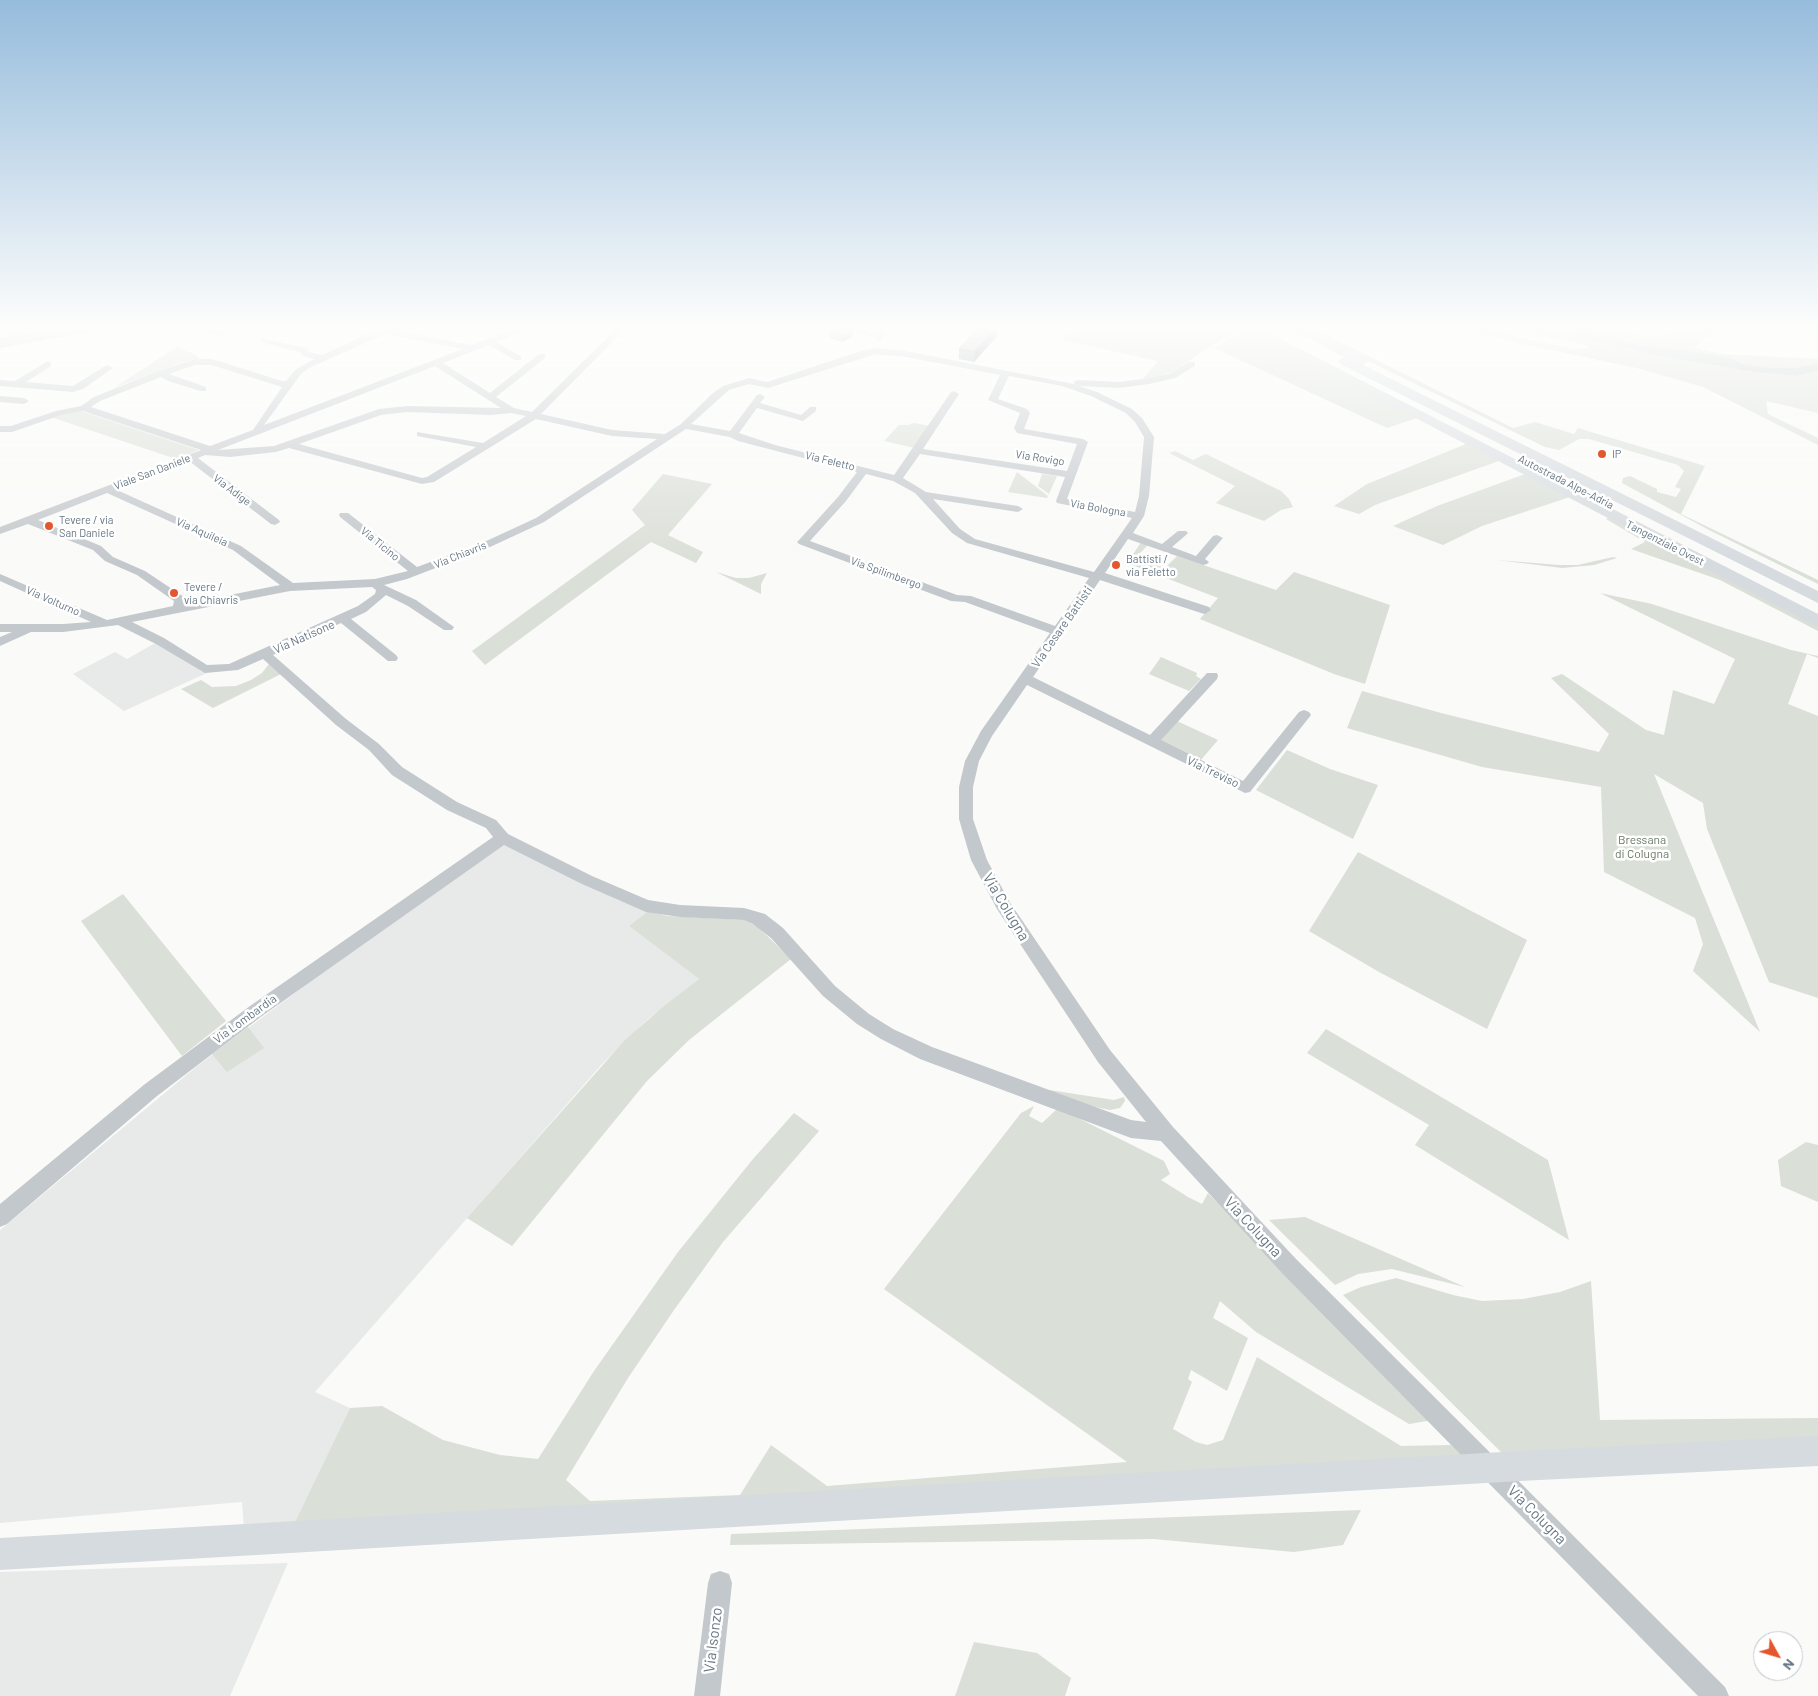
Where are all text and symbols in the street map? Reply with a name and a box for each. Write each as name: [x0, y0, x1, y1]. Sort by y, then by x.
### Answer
place label: IP: [1612, 447, 1621, 461]
street label: Via Feletto: [804, 448, 856, 474]
street label: Via Rovigo: [1015, 448, 1065, 468]
marker: IP: [1596, 448, 1608, 460]
street label: Viale San Daniele: [112, 451, 192, 493]
street label: Autostrada Alpe-Adria: [1516, 452, 1616, 512]
street label: Via Adige: [210, 471, 254, 509]
street label: Via Bologna: [1069, 497, 1127, 519]
place label: Tevere / via San Daniele: [59, 513, 114, 539]
street label: Via Aquileia: [174, 515, 230, 549]
street label: Tangenziale Ovest: [1624, 518, 1706, 568]
marker: Tevere / via San Daniele: [43, 520, 55, 532]
street label: Via Ticino: [358, 524, 402, 564]
street label: Via Chiavris: [432, 539, 488, 571]
place label: Battisti / via Feletto: [1126, 552, 1176, 578]
street label: Via Spilimbergo: [849, 554, 923, 592]
marker: Battisti / via Feletto: [1110, 559, 1122, 571]
place label: Tevere / via Chiavris: [184, 580, 238, 606]
street label: Via Volturno: [24, 583, 82, 619]
street label: Via Cesare Battisti: [1029, 584, 1095, 670]
marker: Tevere / via Chiavris: [168, 587, 180, 599]
street label: Via Natisone: [271, 617, 337, 657]
street label: Via Treviso: [1184, 753, 1242, 791]
park label: Bressana di Colugna: [1615, 833, 1669, 861]
street label: Via Colugna: [979, 870, 1033, 944]
street label: Via Lombardia: [211, 991, 279, 1047]
street label: Via Colugna: [1221, 1193, 1285, 1261]
street label: Via Colugna: [1504, 1482, 1570, 1548]
street label: Via Isonzo: [700, 1606, 726, 1674]
north arrow: [1753, 1631, 1803, 1681]
text: N: [1780, 1656, 1799, 1674]

